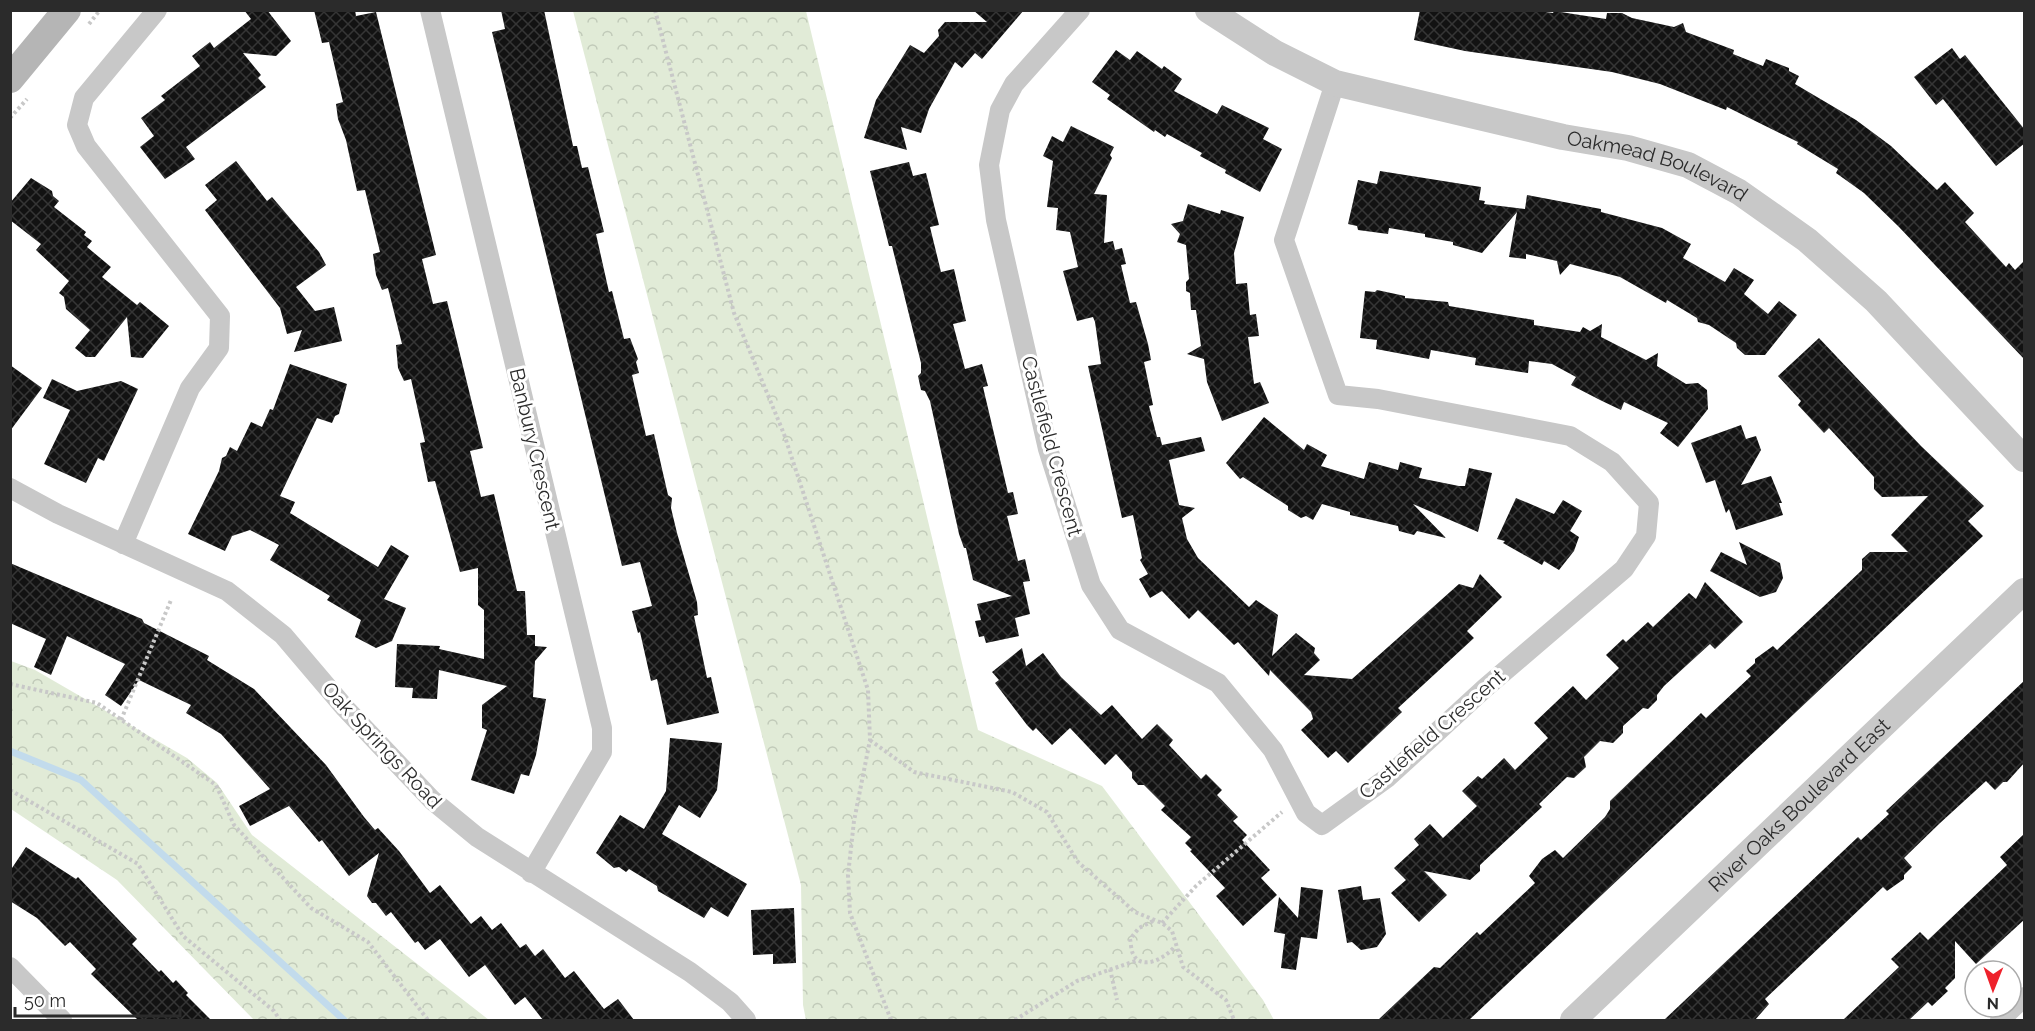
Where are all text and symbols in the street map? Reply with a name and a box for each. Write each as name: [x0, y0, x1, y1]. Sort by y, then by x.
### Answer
street label: Oakmead Boulevard: [1565, 126, 1752, 206]
street label: Castlefield Crescent: [1016, 353, 1088, 539]
street label: Banbury Crescent: [505, 366, 565, 532]
street label: Castlefield Crescent: [1354, 664, 1510, 804]
street label: Oak Springs Road: [317, 677, 447, 813]
street label: River Oaks Boulevard East: [1703, 713, 1895, 897]
north arrow: [1963, 959, 2023, 1019]
scale bar: [15, 980, 180, 1018]
text: 50 m: [24, 990, 66, 1011]
text: N: [1986, 994, 1999, 1013]

